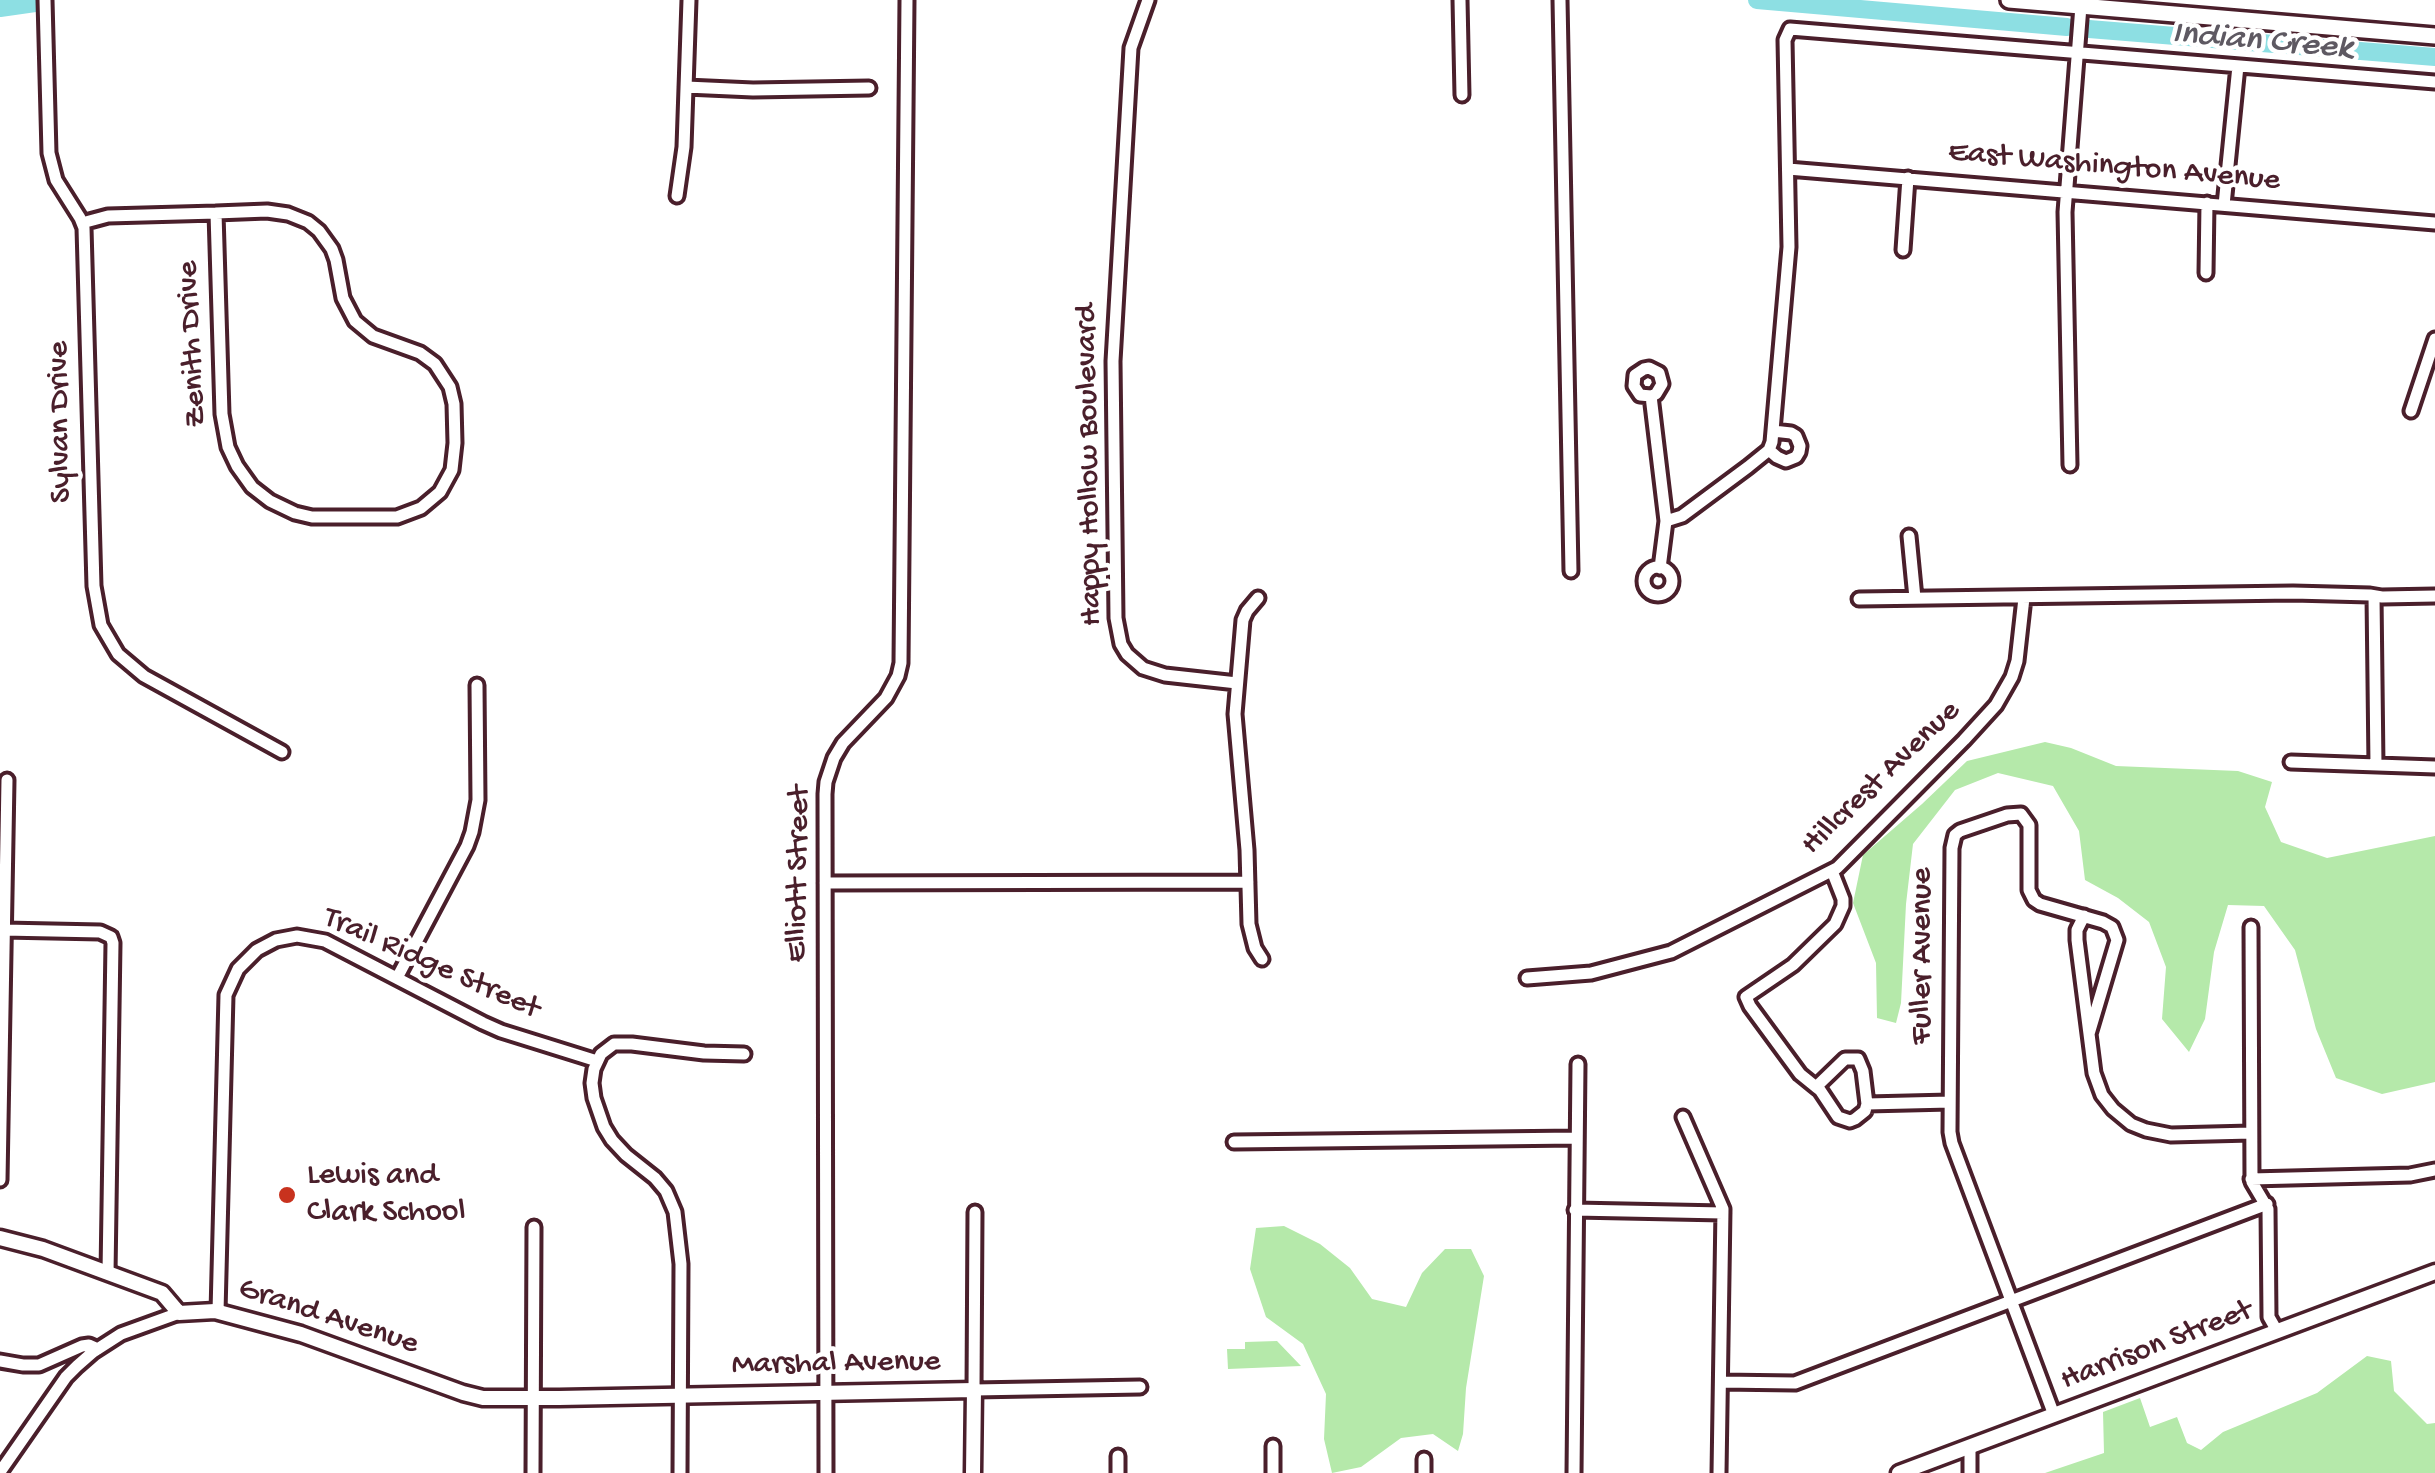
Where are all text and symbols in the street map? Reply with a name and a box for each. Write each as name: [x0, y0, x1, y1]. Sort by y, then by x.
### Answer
water label: Indian Creek: [2170, 14, 2354, 72]
street label: East Washington Avenue: [1946, 134, 2282, 202]
street label: Zenith Drive: [170, 260, 218, 428]
street label: Happy Hollow Boulevard: [1069, 304, 1113, 626]
street label: Sylvan Drive: [41, 341, 83, 503]
street label: Hillcrest Avenue: [1794, 693, 1970, 865]
street label: Elliott Street: [779, 785, 821, 963]
street label: Fuller Avenue: [1905, 867, 1943, 1045]
street label: Trail Ridge Street: [317, 900, 545, 1030]
place label: Lewis and Clark School: [307, 1158, 466, 1233]
marker: Lewis and Clark School: [276, 1184, 298, 1206]
street label: Grand Avenue: [233, 1271, 423, 1365]
street label: Harrison Street: [2056, 1293, 2258, 1401]
street label: Marshal Avenue: [731, 1344, 941, 1386]

